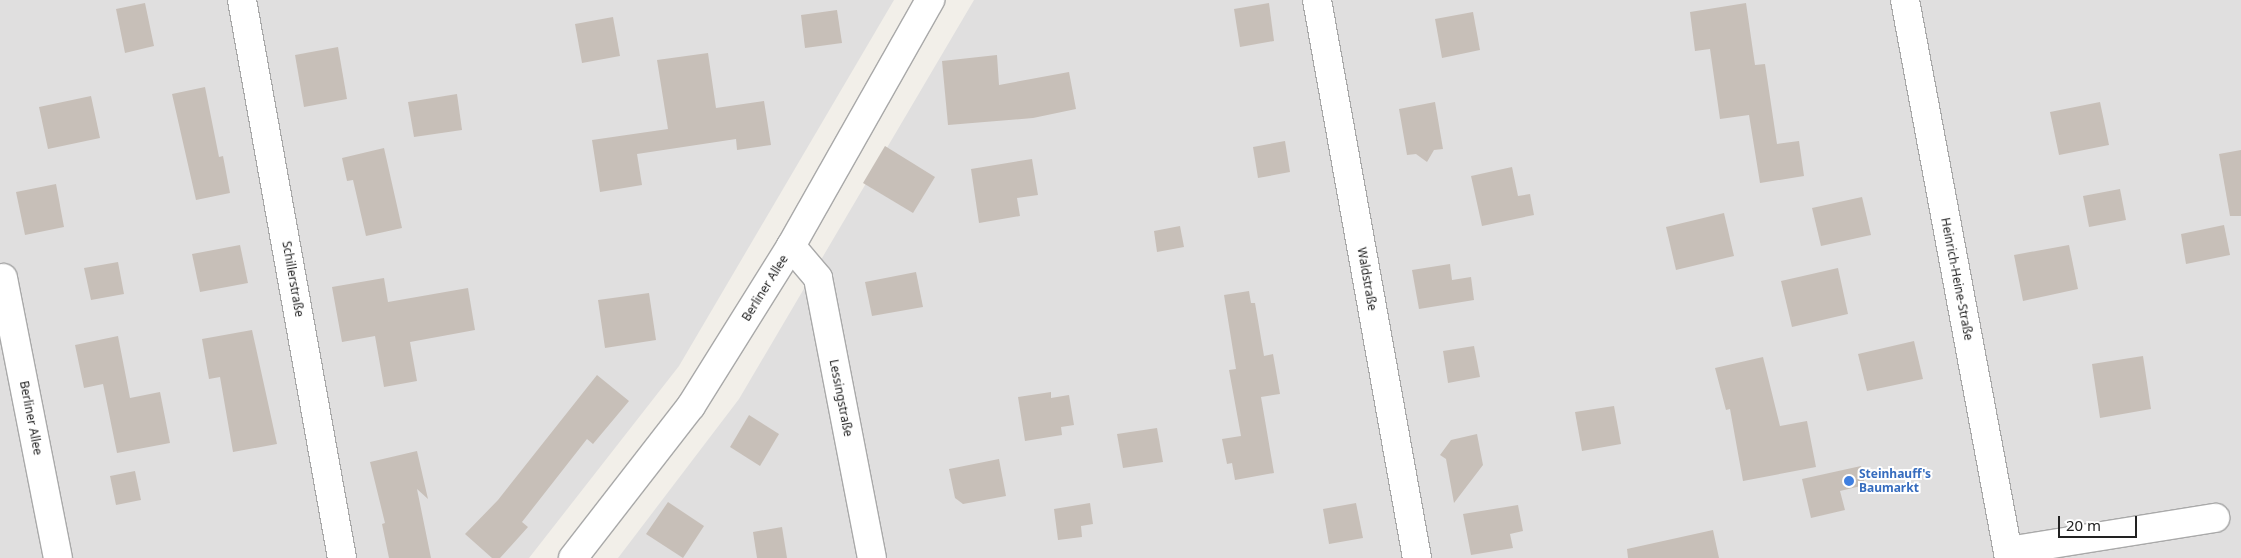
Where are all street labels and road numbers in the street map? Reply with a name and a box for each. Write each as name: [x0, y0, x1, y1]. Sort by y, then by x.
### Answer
street label: Heinrich-Heine-Straße: [1938, 216, 1976, 342]
street label: Schillerstraße: [279, 240, 307, 318]
street label: Waldstraße: [1354, 246, 1380, 312]
street label: Berliner Allee: [739, 252, 791, 324]
street label: Lessingstraße: [826, 358, 856, 438]
street label: Berliner Allee: [17, 380, 45, 456]

